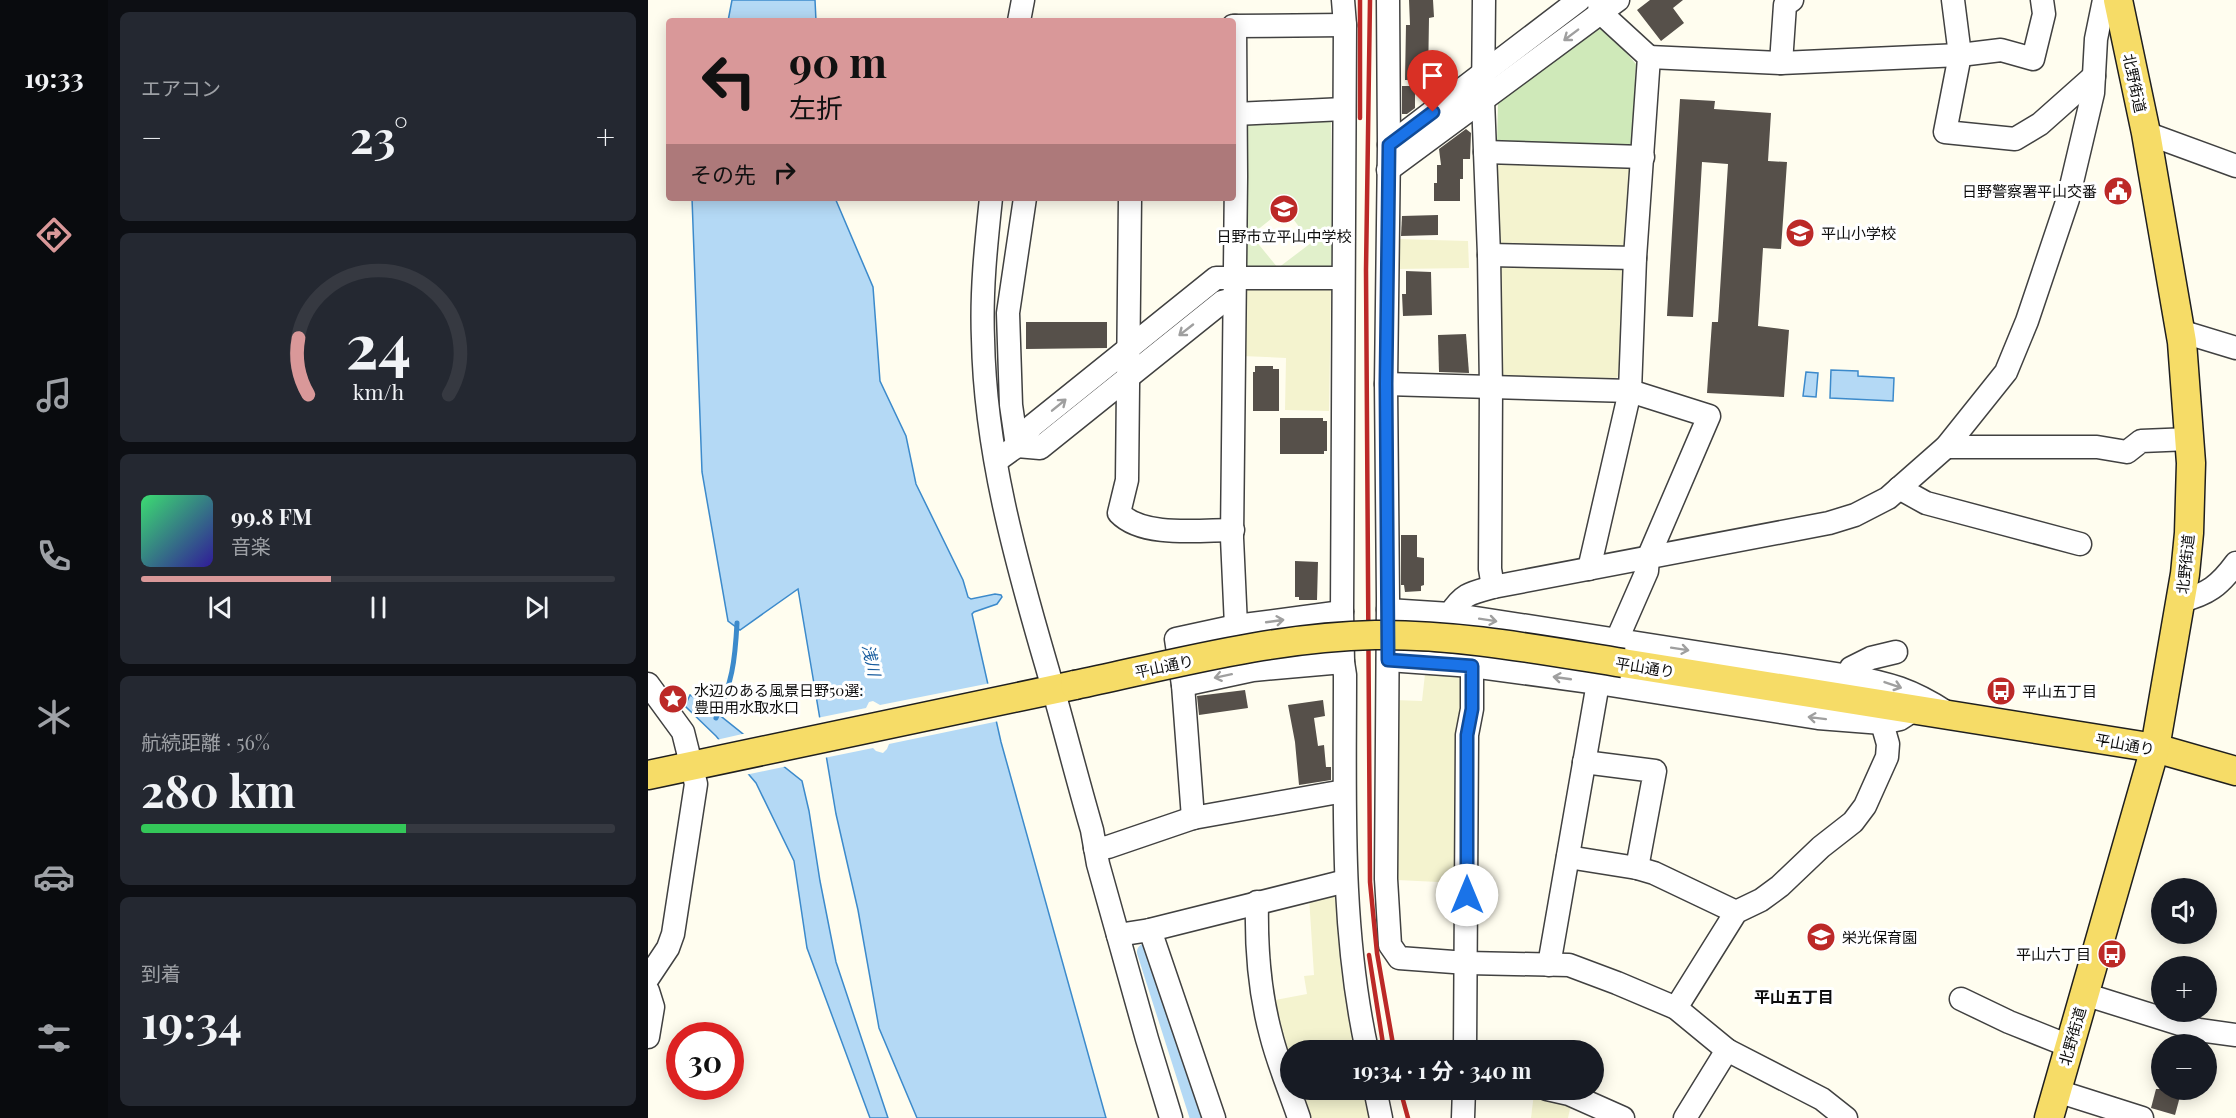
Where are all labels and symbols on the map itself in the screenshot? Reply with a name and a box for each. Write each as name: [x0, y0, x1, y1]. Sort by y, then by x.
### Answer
one-way arrow: [1563, 29, 1579, 41]
pin: [1407, 50, 1458, 112]
street label: 北野街道: [2119, 52, 2151, 114]
public building icon: 日野警察署平山交番: [2102, 175, 2134, 207]
place label: 日野警察署平山交番: [1962, 181, 2097, 201]
school or university icon: 日野市立平山中学校: [1268, 193, 1300, 225]
school or university icon: 平山小学校: [1784, 217, 1816, 249]
place label: 平山小学校: [1821, 223, 1896, 243]
place label: 日野市立平山中学校: [1216, 226, 1352, 246]
one-way arrow: [1178, 323, 1194, 336]
one-way arrow: [1051, 398, 1066, 412]
street label: 北野街道: [2172, 533, 2198, 595]
one-way arrow: [1477, 614, 1497, 625]
one-way arrow: [1264, 615, 1284, 626]
water label: 浅川: [858, 642, 886, 680]
one-way arrow: [1670, 644, 1690, 655]
street label: 平山通り: [1133, 650, 1195, 682]
street label: 平山通り: [1614, 652, 1676, 682]
one-way arrow: [1213, 671, 1232, 683]
one-way arrow: [1553, 672, 1573, 683]
bus stop icon: 平山五丁目: [1985, 675, 2017, 707]
place label: 水辺のある風景日野50選: 豊田用水取水口: [694, 680, 863, 717]
one-way arrow: [1883, 681, 1902, 692]
place label: 平山五丁目: [2022, 681, 2097, 701]
place icon: 水辺のある風景日野50選: 豊田用水取水口: [657, 683, 689, 715]
one-way arrow: [1808, 712, 1828, 723]
street label: 平山通り: [2094, 729, 2156, 759]
position arrow: [1435, 863, 1499, 927]
school or university icon: 栄光保育園: [1805, 921, 1837, 953]
place label: 栄光保育園: [1842, 927, 1917, 947]
bus stop icon: 平山六丁目: [2096, 938, 2128, 970]
place label: 平山六丁目: [2016, 944, 2091, 964]
district label: 平山五丁目: [1754, 986, 1834, 1007]
street label: 北野街道: [2054, 1004, 2090, 1068]
speed limit sign: 30: [666, 1022, 744, 1100]

